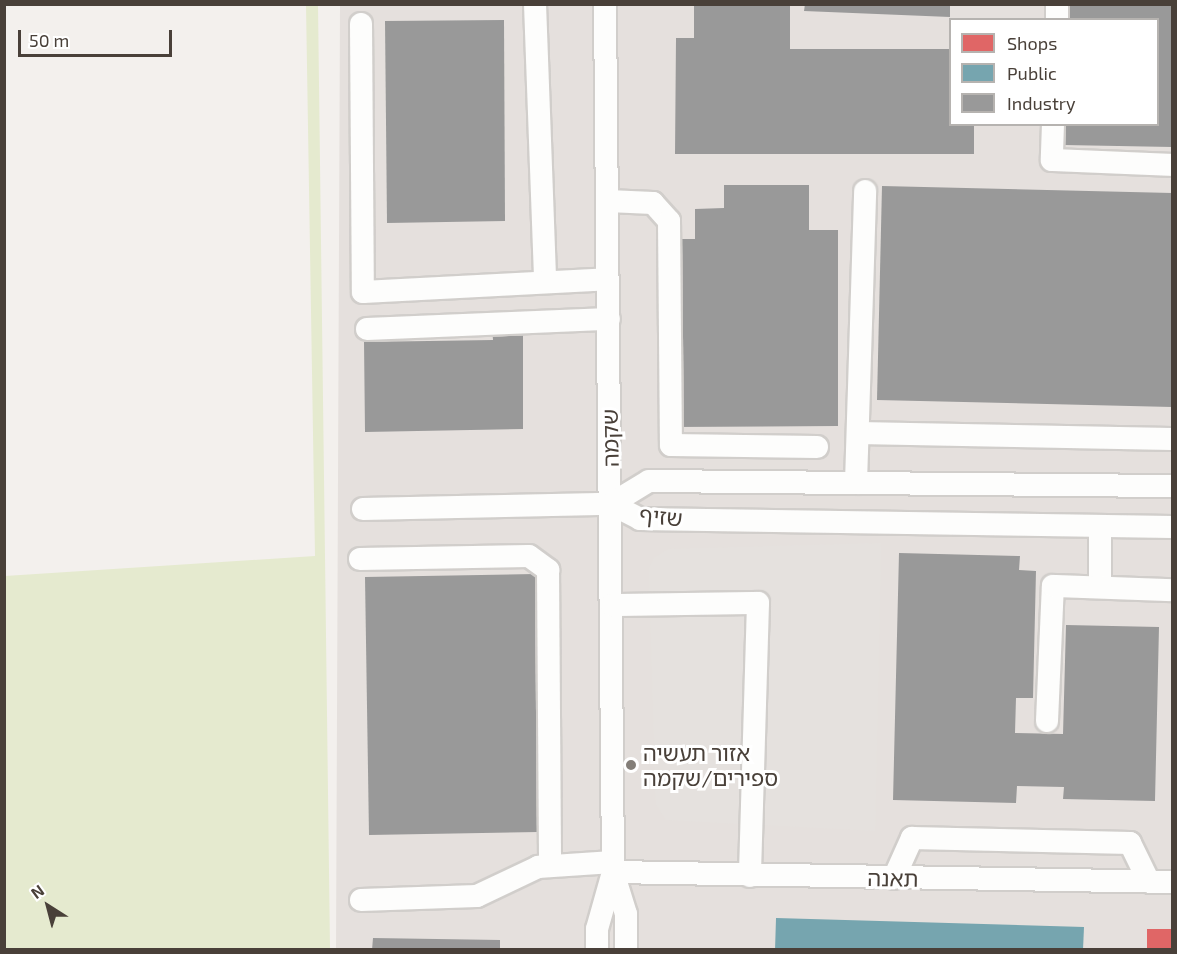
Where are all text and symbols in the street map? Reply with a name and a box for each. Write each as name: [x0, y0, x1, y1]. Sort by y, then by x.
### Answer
scale bar: [21, 18, 176, 56]
legend: [949, 18, 1159, 126]
text: 50 m: [29, 29, 69, 51]
text: Shops: [1007, 32, 1057, 54]
text: Public: [1007, 62, 1057, 84]
text: Industry: [1007, 92, 1076, 114]
street label: שקמה: [596, 409, 624, 467]
street label: שזיף: [638, 501, 684, 531]
place label: אזור תעשיה ספירים/שקמה: [643, 739, 778, 790]
marker: אזור תעשיה ספירים/שקמה: [624, 758, 638, 772]
street label: תאנה: [867, 864, 919, 892]
north arrow: [18, 876, 78, 936]
text: N: [27, 880, 47, 902]

